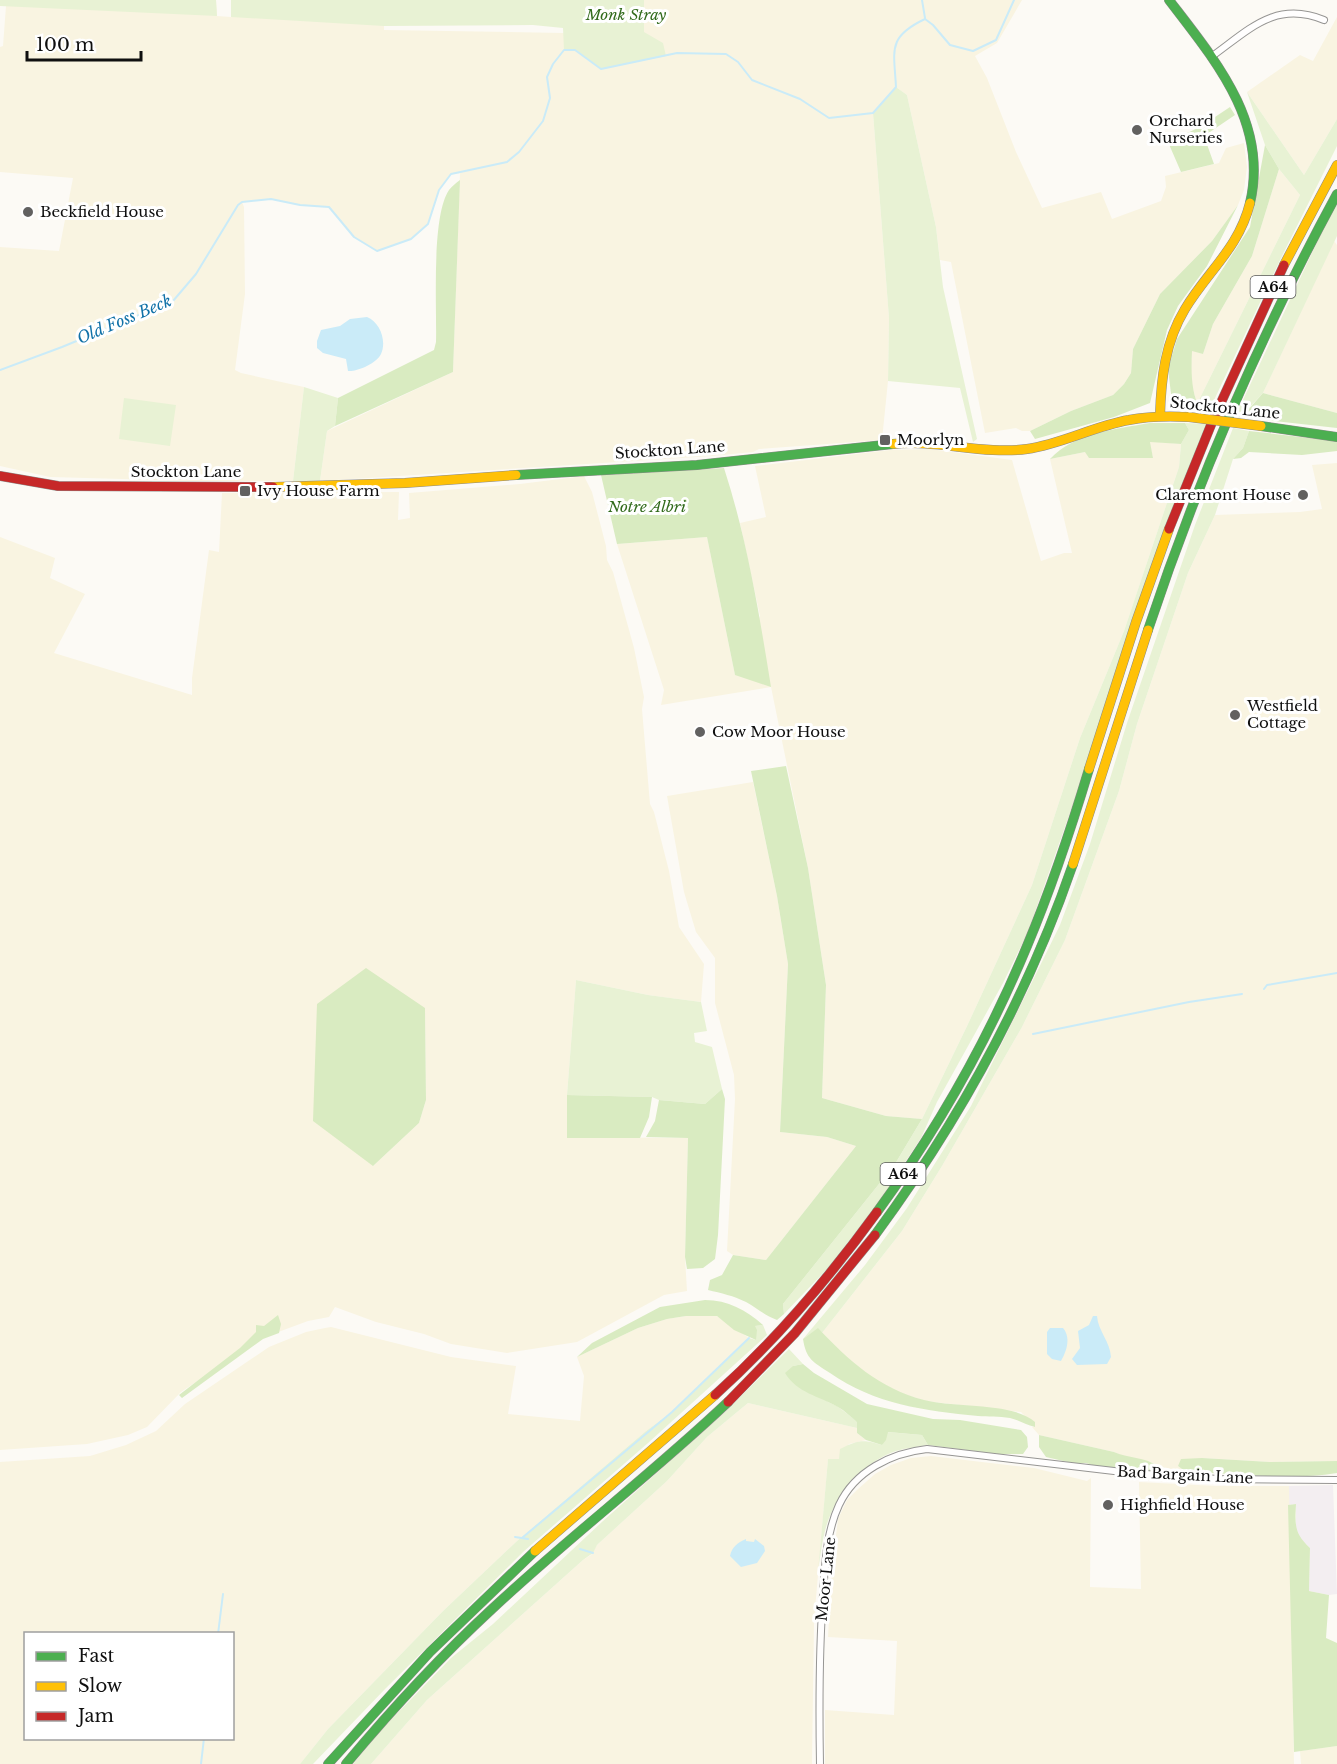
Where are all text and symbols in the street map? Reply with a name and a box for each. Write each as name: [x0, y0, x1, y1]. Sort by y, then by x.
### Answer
park label: Monk Stray: [585, 5, 667, 24]
scale bar: [27, 24, 141, 62]
text: 100 m: [36, 34, 94, 56]
place label: Orchard Nurseries: [1149, 111, 1223, 147]
marker: Orchard Nurseries: [1130, 123, 1144, 137]
place label: Beckfield House: [40, 202, 164, 221]
marker: Beckfield House: [21, 205, 35, 219]
road number: A64: [1250, 276, 1296, 298]
water label: Old Foss Beck: [74, 290, 174, 348]
street label: Stockton Lane: [1169, 392, 1281, 423]
place label: Moorlyn: [897, 430, 964, 449]
marker: Moorlyn: [878, 433, 892, 447]
street label: Stockton Lane: [614, 436, 726, 463]
street label: Stockton Lane: [131, 462, 241, 481]
place label: Ivy House Farm: [257, 481, 380, 500]
marker: Ivy House Farm: [238, 484, 252, 498]
place label: Claremont House: [1155, 485, 1291, 504]
marker: Claremont House: [1296, 488, 1310, 502]
park label: Notre Albri: [607, 497, 687, 516]
place label: Westfield Cottage: [1246, 696, 1318, 732]
marker: Westfield Cottage: [1228, 708, 1242, 722]
place label: Cow Moor House: [712, 722, 846, 741]
marker: Cow Moor House: [693, 725, 707, 739]
road number: A64: [880, 1163, 926, 1185]
street label: Bad Bargain Lane: [1116, 1461, 1254, 1488]
place label: Highfield House: [1120, 1495, 1245, 1514]
marker: Highfield House: [1101, 1498, 1115, 1512]
street label: Moor Lane: [812, 1536, 839, 1622]
legend: [24, 1632, 234, 1740]
text: Fast: [78, 1645, 115, 1667]
text: Slow: [78, 1675, 123, 1697]
text: Jam: [76, 1705, 114, 1727]

